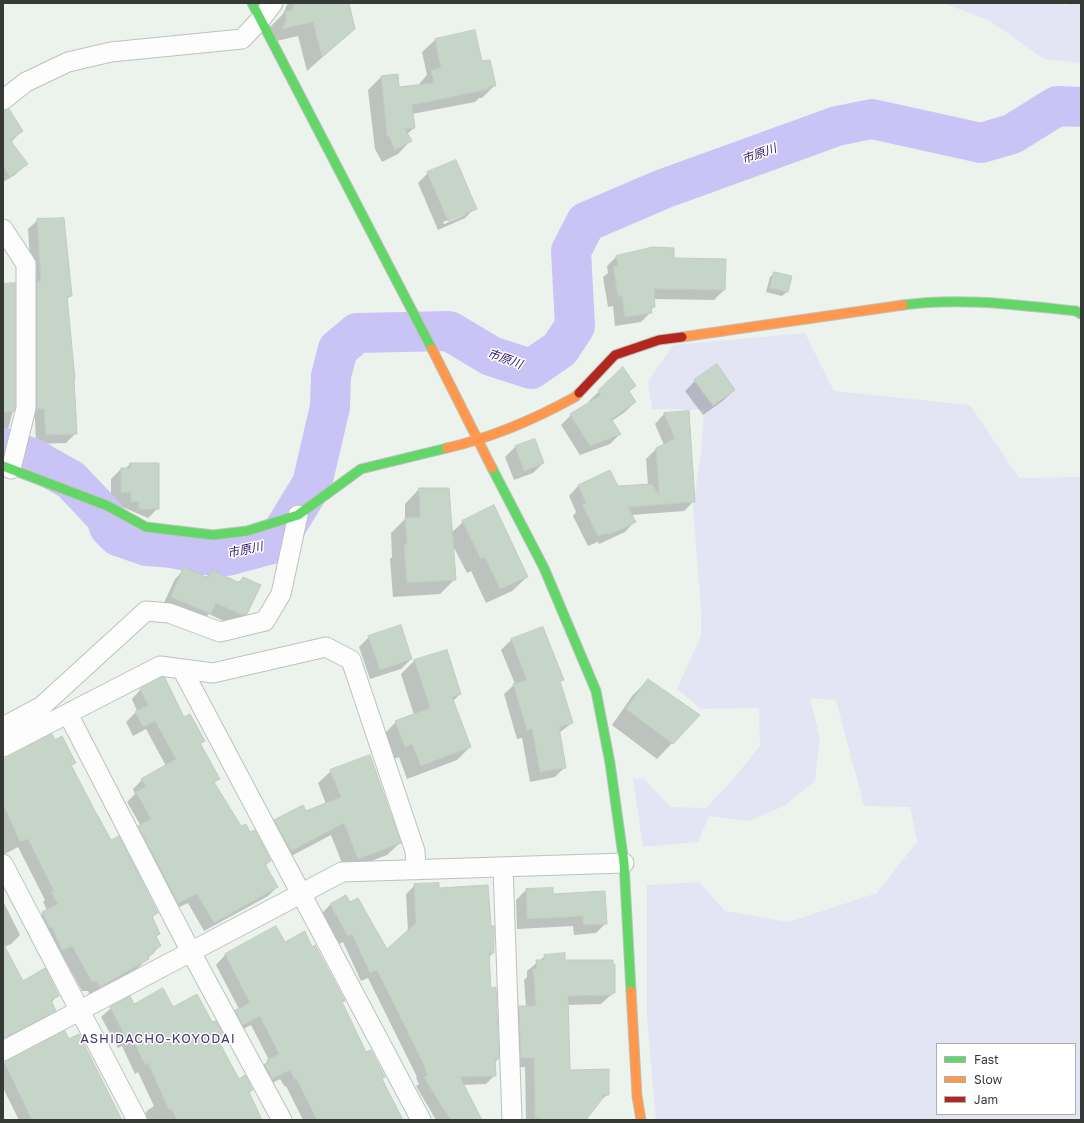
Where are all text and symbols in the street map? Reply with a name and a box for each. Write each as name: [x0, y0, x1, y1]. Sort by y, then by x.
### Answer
water label: 市原川: [740, 141, 778, 167]
water label: 市原川: [486, 346, 524, 372]
water label: 市原川: [226, 539, 264, 561]
district label: ASHIDACHO-KOYODAI: [80, 1031, 236, 1047]
legend: [936, 1043, 1076, 1115]
text: Fast: [974, 1052, 999, 1067]
text: Slow: [974, 1072, 1002, 1087]
text: Jam: [974, 1092, 998, 1107]

